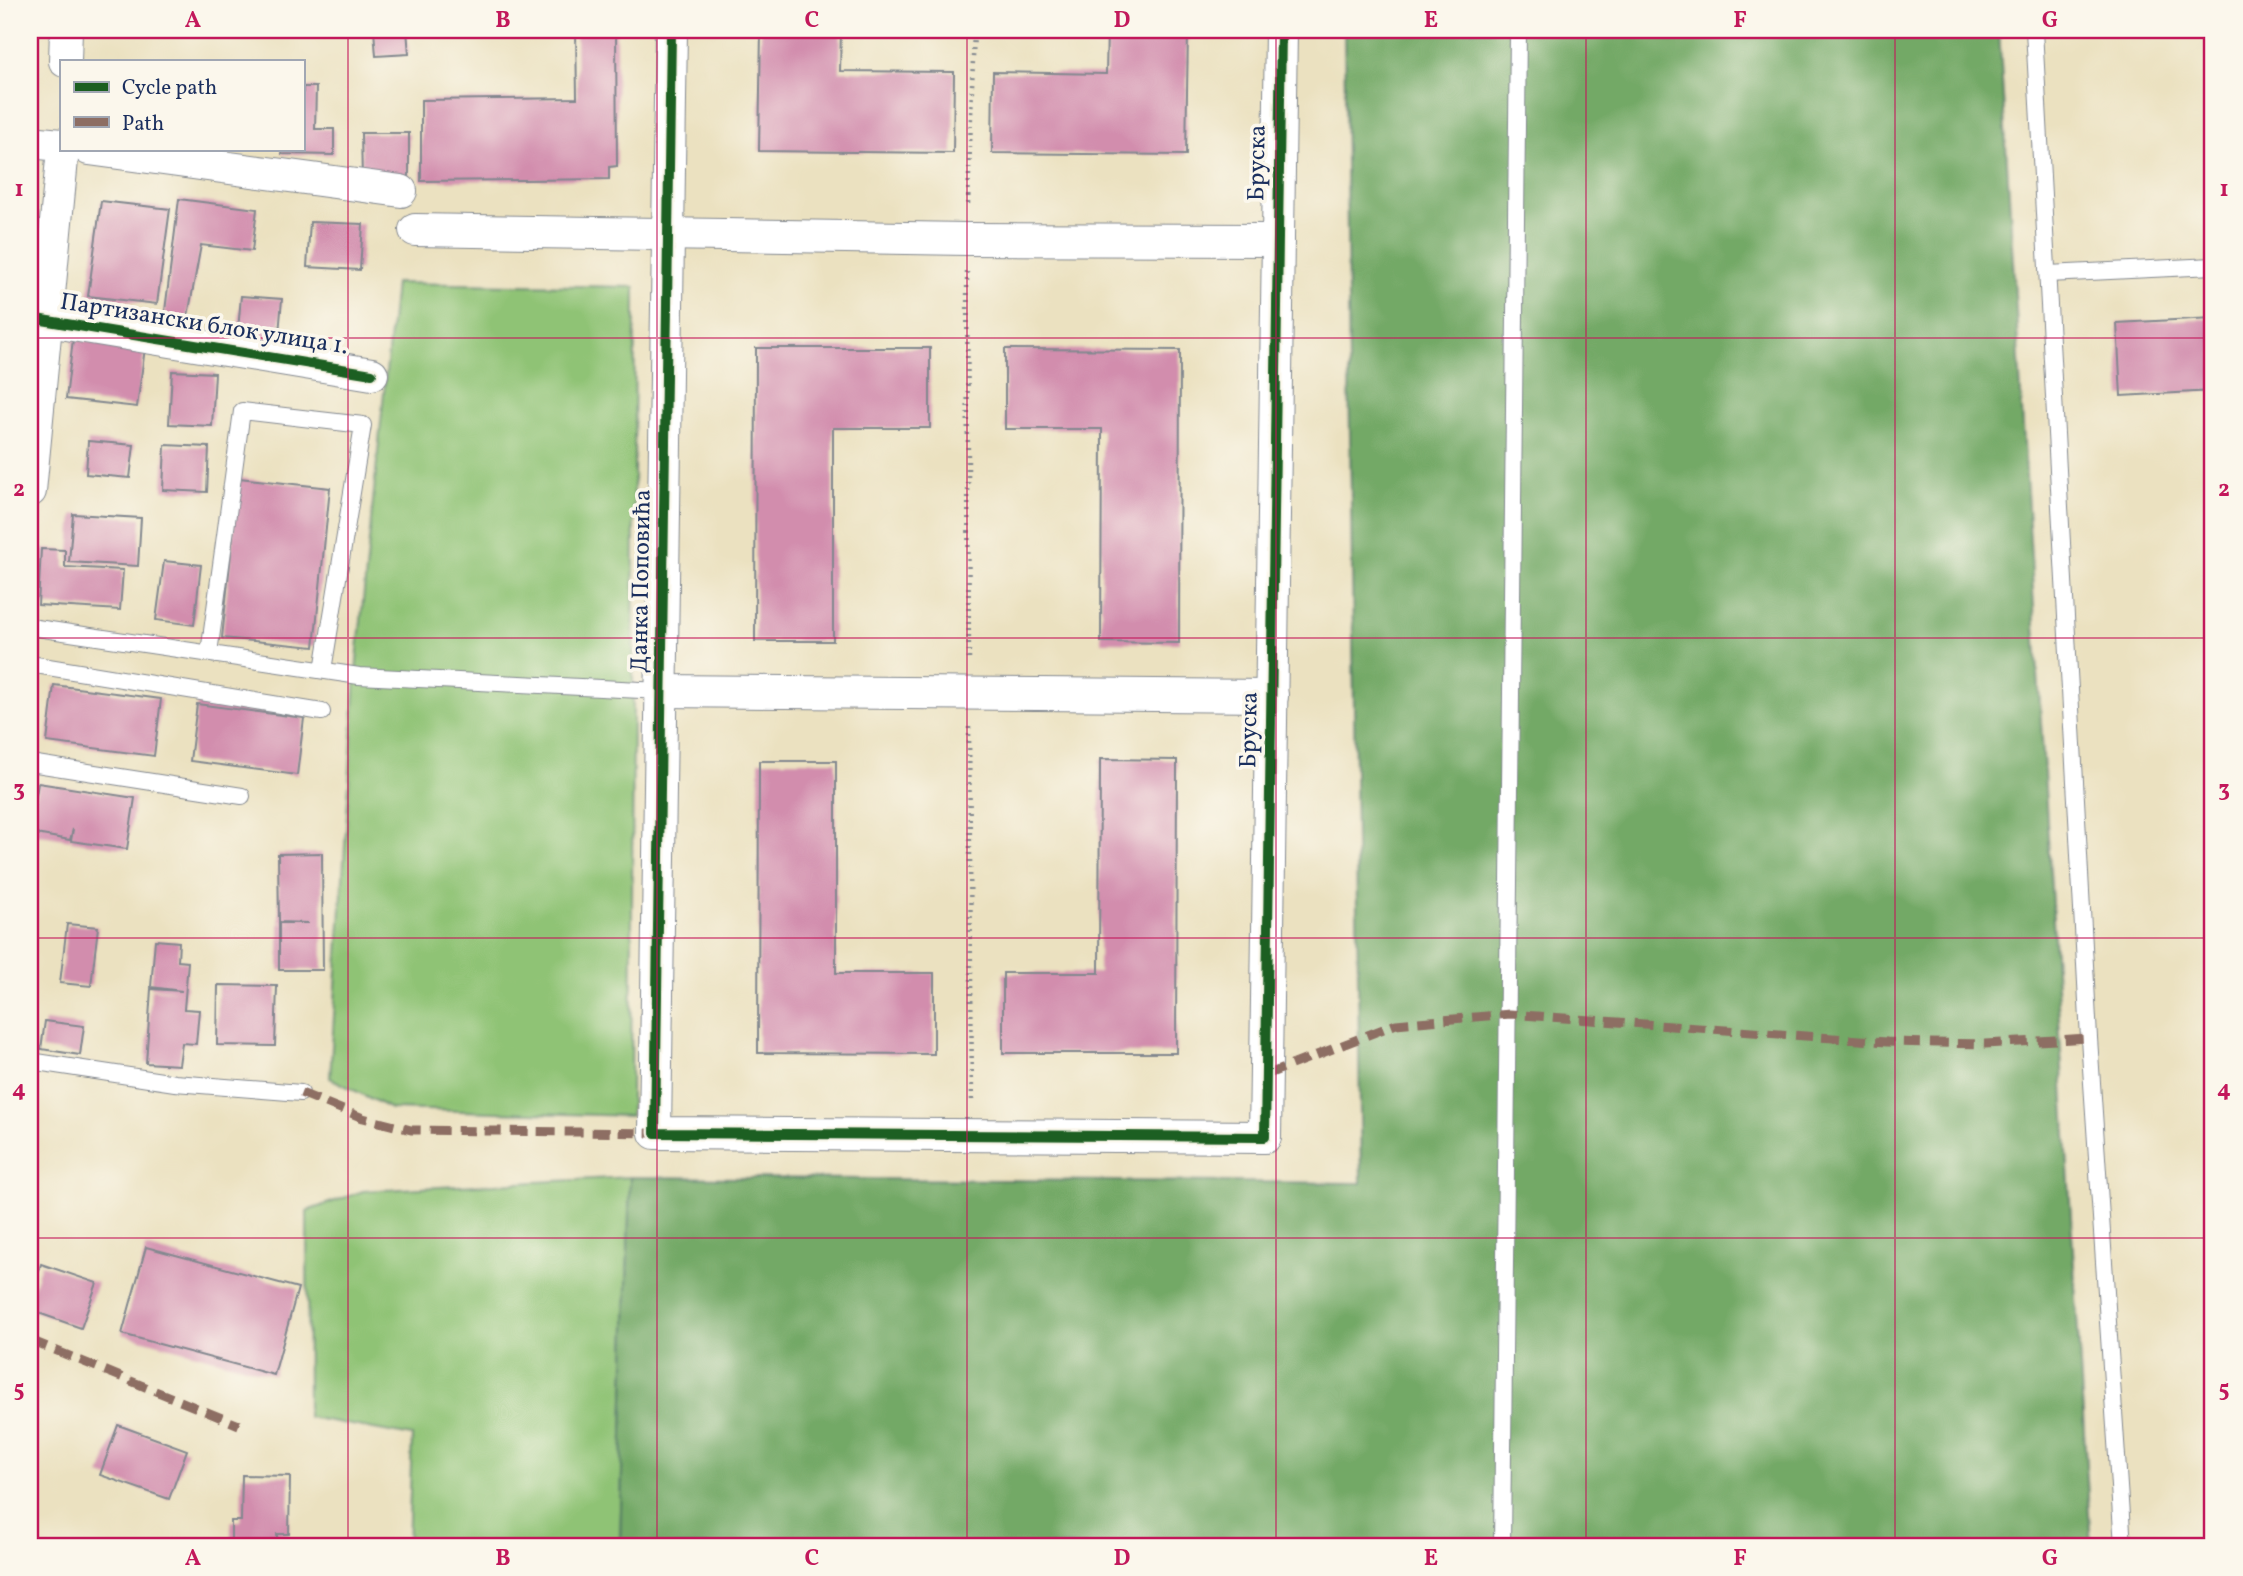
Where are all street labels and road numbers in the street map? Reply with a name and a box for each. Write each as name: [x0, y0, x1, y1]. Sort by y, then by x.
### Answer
street label: Бруска: [1240, 124, 1276, 202]
street label: Партизански блок улица 1.: [58, 285, 350, 365]
street label: Данка Поповића: [623, 489, 661, 673]
street label: Бруска: [1232, 691, 1268, 769]

